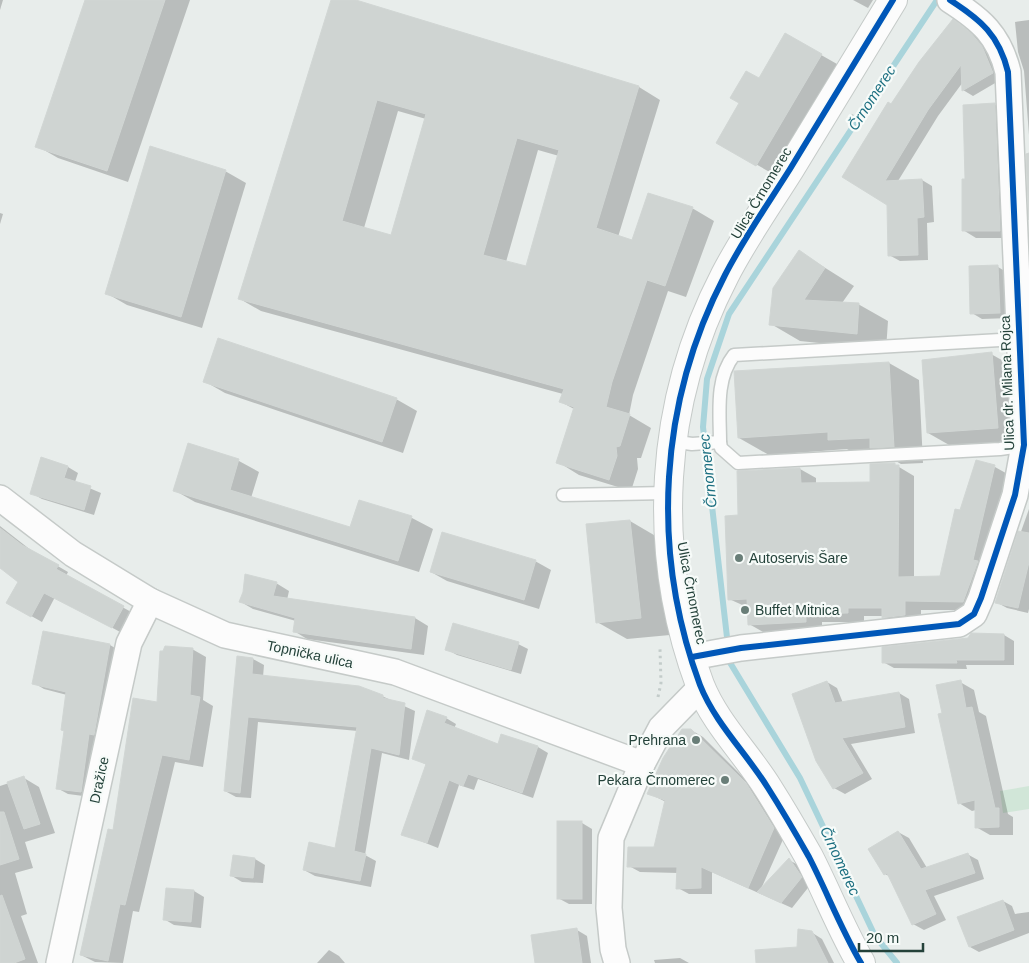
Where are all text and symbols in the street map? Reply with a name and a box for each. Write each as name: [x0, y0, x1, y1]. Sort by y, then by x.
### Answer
water label: Črnomerec: [844, 62, 899, 133]
street label: Ulica Črnomerec: [727, 144, 795, 242]
street label: Ulica dr. Milana Rojca: [997, 315, 1017, 451]
water label: Črnomerec: [695, 433, 720, 509]
street label: Ulica Črnomerec: [674, 540, 710, 646]
place label: Autoservis Šare: [749, 550, 848, 566]
marker: Autoservis Šare: [733, 552, 745, 564]
place label: Buffet Mitnica: [755, 602, 840, 618]
marker: Buffet Mitnica: [739, 604, 751, 616]
street label: Topnička ulica: [265, 637, 355, 671]
place label: Prehrana: [628, 732, 686, 748]
marker: Prehrana: [690, 734, 702, 746]
street label: Dražice: [86, 755, 112, 805]
place label: Pekara Črnomerec: [598, 772, 715, 788]
marker: Pekara Črnomerec: [719, 774, 731, 786]
water label: Črnomerec: [817, 824, 864, 898]
scale bar: [859, 920, 923, 952]
text: 20 m: [866, 929, 899, 946]

